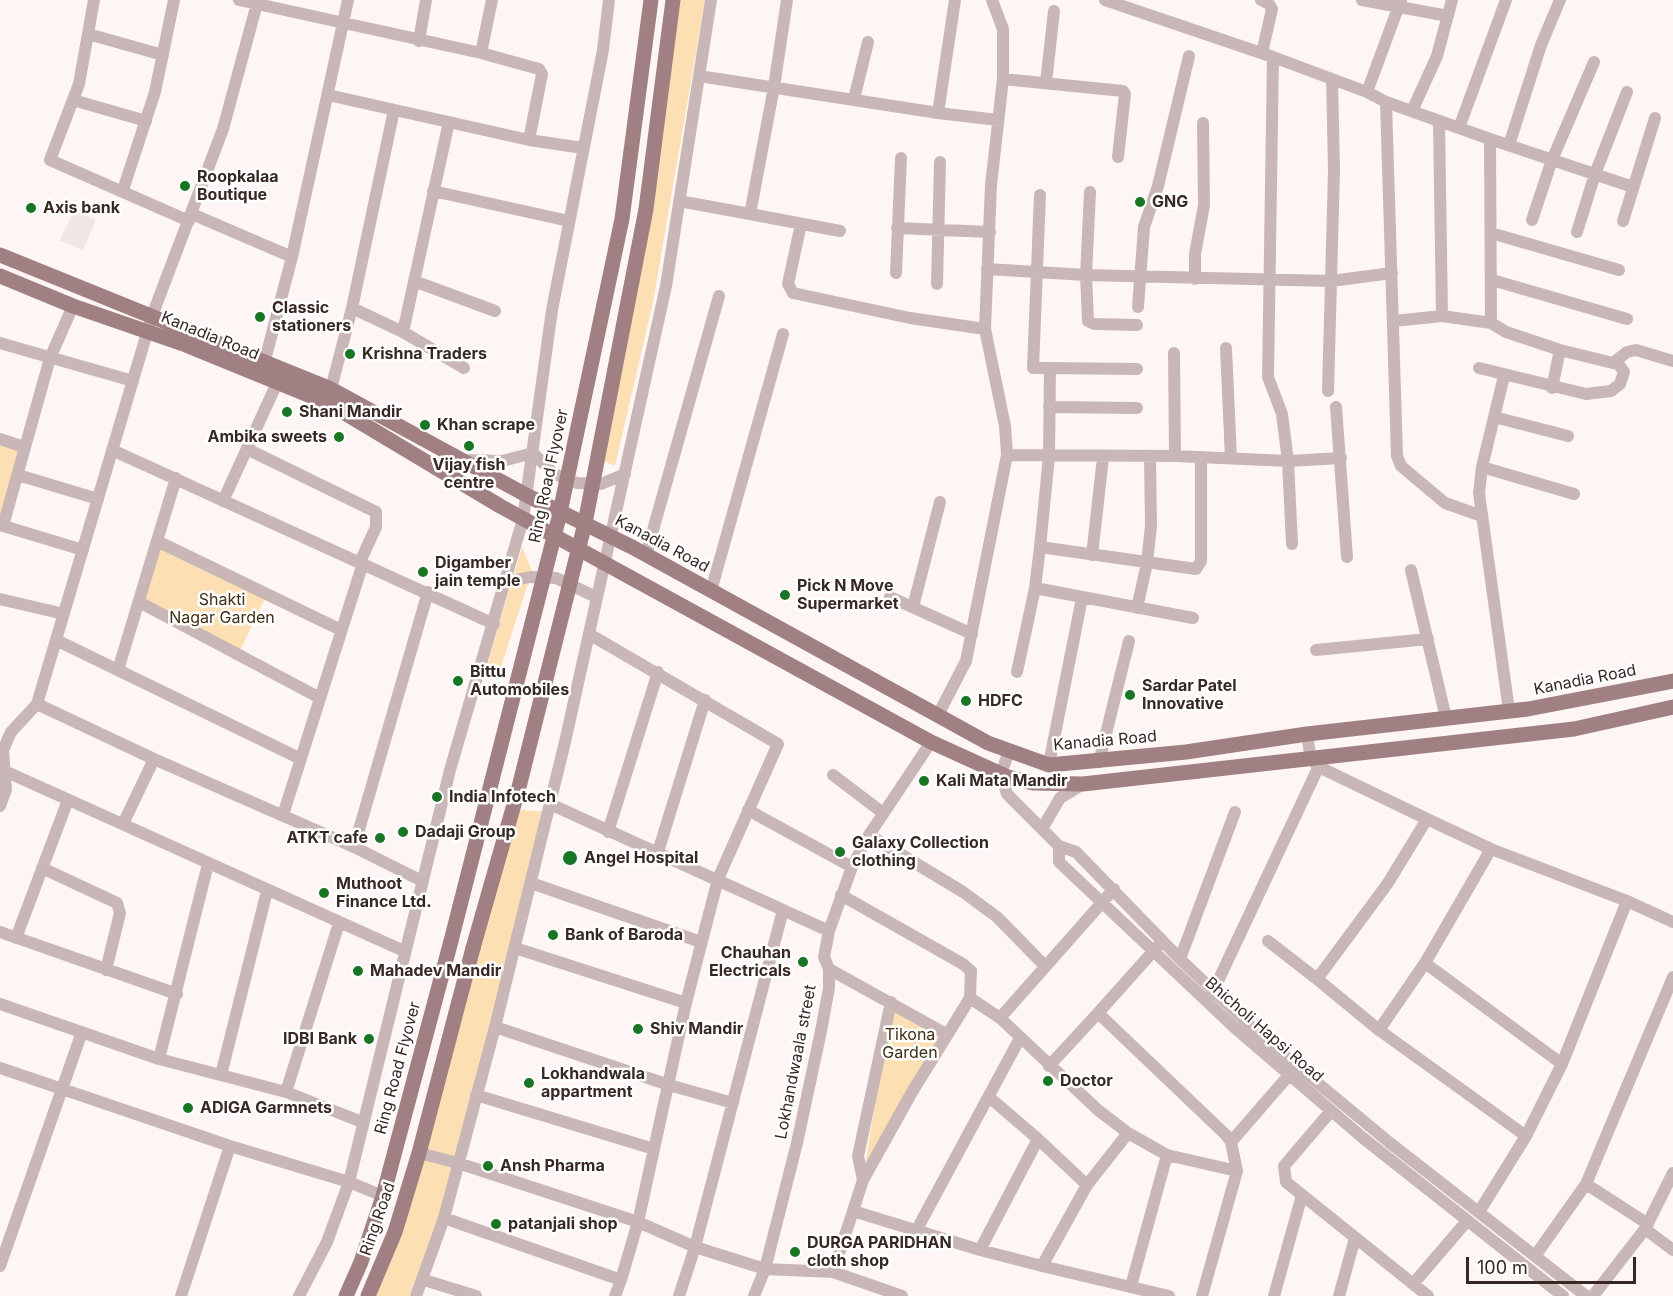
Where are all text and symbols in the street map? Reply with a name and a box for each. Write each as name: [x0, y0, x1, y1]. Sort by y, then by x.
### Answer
place label: Roopkalaa Boutique: [197, 167, 279, 205]
marker: Roopkalaa Boutique: [178, 179, 192, 193]
place label: GNG: [1152, 192, 1188, 212]
marker: GNG: [1133, 195, 1147, 209]
place label: Axis bank: [43, 198, 120, 218]
marker: Axis bank: [24, 201, 38, 215]
place label: Classic stationers: [272, 298, 351, 336]
street label: Kanadia Road: [158, 308, 262, 364]
marker: Classic stationers: [253, 310, 267, 324]
place label: Krishna Traders: [362, 344, 487, 364]
marker: Krishna Traders: [343, 347, 357, 361]
place label: Shani Mandir: [299, 402, 402, 422]
marker: Shani Mandir: [280, 405, 294, 419]
street label: Ring Road Flyover: [525, 407, 573, 545]
place label: Khan scrape: [437, 415, 535, 435]
marker: Khan scrape: [418, 418, 432, 432]
place label: Ambika sweets: [208, 427, 327, 447]
marker: Ambika sweets: [332, 430, 346, 444]
marker: Vijay fish centre: [462, 439, 476, 453]
place label: Vijay fish centre: [433, 455, 505, 493]
street label: Kanadia Road: [612, 511, 712, 577]
place label: Digamber jain temple: [435, 553, 520, 591]
marker: Digamber jain temple: [416, 565, 430, 579]
place label: Pick N Move Supermarket: [797, 576, 899, 614]
marker: Pick N Move Supermarket: [778, 588, 792, 602]
park label: Shakti Nagar Garden: [169, 590, 275, 628]
street label: Kanadia Road: [1532, 661, 1638, 699]
place label: Bittu Automobiles: [470, 662, 569, 700]
marker: Bittu Automobiles: [451, 674, 465, 688]
place label: Sardar Patel Innovative: [1142, 676, 1237, 714]
marker: Sardar Patel Innovative: [1123, 688, 1137, 702]
place label: HDFC: [978, 691, 1023, 711]
marker: HDFC: [959, 694, 973, 708]
street label: Kanadia Road: [1052, 727, 1158, 755]
place label: Kali Mata Mandir: [936, 771, 1068, 791]
marker: Kali Mata Mandir: [917, 774, 931, 788]
place label: India Infotech: [449, 787, 556, 807]
marker: India Infotech: [430, 790, 444, 804]
place label: Dadaji Group: [415, 822, 516, 842]
marker: Dadaji Group: [396, 825, 410, 839]
place label: ATKT cafe: [286, 828, 368, 848]
marker: ATKT cafe: [373, 831, 387, 845]
place label: Galaxy Collection clothing: [852, 833, 989, 871]
marker: Galaxy Collection clothing: [833, 845, 847, 859]
place label: Angel Hospital: [584, 848, 698, 868]
marker: Angel Hospital: [561, 849, 579, 867]
place label: Muthoot Finance Ltd.: [336, 874, 431, 912]
marker: Muthoot Finance Ltd.: [317, 886, 331, 900]
place label: Bank of Baroda: [565, 925, 683, 945]
marker: Bank of Baroda: [546, 928, 560, 942]
place label: Chauhan Electricals: [709, 943, 791, 981]
marker: Chauhan Electricals: [796, 955, 810, 969]
place label: Mahadev Mandir: [370, 961, 501, 981]
marker: Mahadev Mandir: [351, 964, 365, 978]
street label: Bhicholi Hapsi Road: [1201, 973, 1327, 1087]
street label: Lokhandwaala street: [772, 983, 820, 1141]
street label: Ring Road Flyover: [371, 1000, 425, 1136]
place label: Shiv Mandir: [650, 1019, 743, 1039]
marker: Shiv Mandir: [631, 1022, 645, 1036]
park label: Tikona Garden: [882, 1025, 938, 1063]
place label: IDBI Bank: [283, 1029, 357, 1049]
marker: IDBI Bank: [362, 1032, 376, 1046]
place label: Lokhandwala appartment: [541, 1064, 645, 1102]
place label: Doctor: [1060, 1071, 1113, 1091]
marker: Doctor: [1041, 1074, 1055, 1088]
marker: Lokhandwala appartment: [522, 1076, 536, 1090]
place label: ADIGA Garmnets: [200, 1098, 332, 1118]
marker: ADIGA Garmnets: [181, 1101, 195, 1115]
place label: Ansh Pharma: [500, 1156, 605, 1176]
marker: Ansh Pharma: [481, 1159, 495, 1173]
street label: Ring Road: [356, 1180, 400, 1258]
place label: patanjali shop: [508, 1214, 618, 1234]
marker: patanjali shop: [489, 1217, 503, 1231]
place label: DURGA PARIDHAN cloth shop: [807, 1233, 952, 1271]
marker: DURGA PARIDHAN cloth shop: [788, 1245, 802, 1259]
scale bar: [1469, 1245, 1638, 1283]
text: 100 m: [1477, 1257, 1528, 1278]

